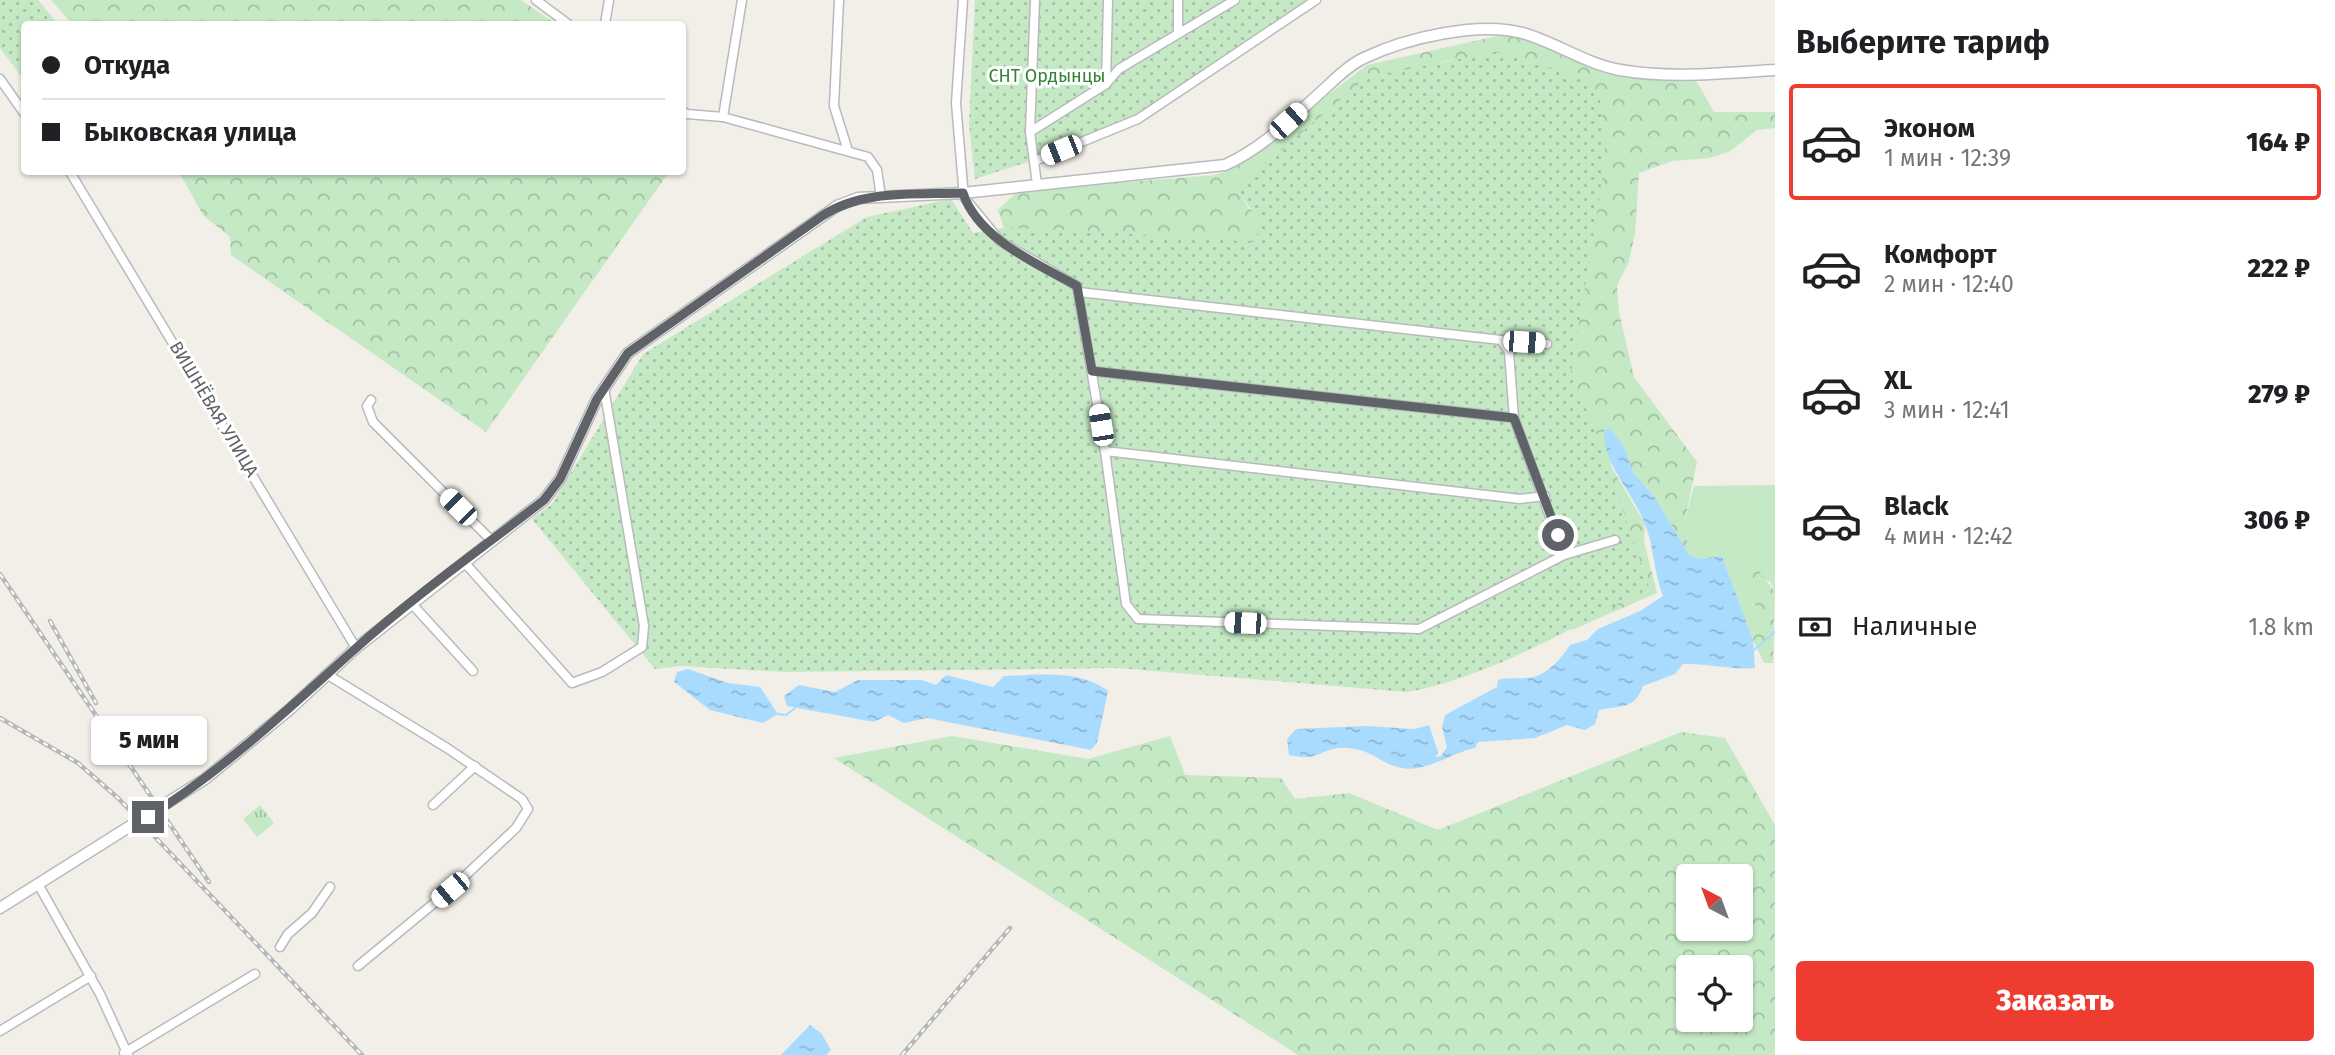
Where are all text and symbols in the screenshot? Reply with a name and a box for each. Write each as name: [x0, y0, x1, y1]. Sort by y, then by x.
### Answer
text: Выберите тариф: [1796, 23, 2050, 61]
text: Откуда: [84, 50, 170, 81]
park label: СНТ Ордынцы: [988, 65, 1106, 87]
car: [1266, 99, 1311, 143]
icon: car: [1800, 111, 1863, 174]
text: Эконом: [1884, 113, 1975, 144]
text: Быковская улица: [84, 117, 297, 148]
text: 164 ₽: [2246, 127, 2310, 158]
car: [1038, 132, 1085, 168]
text: 1 мин · 12:39: [1884, 144, 2011, 172]
icon: car: [1800, 237, 1863, 300]
text: Комфорт: [1884, 239, 1997, 270]
text: 222 ₽: [2248, 253, 2310, 284]
text: 2 мин · 12:40: [1884, 270, 2014, 298]
car: [1503, 330, 1546, 354]
street label: ВИШНЁВАЯ УЛИЦА: [165, 337, 264, 481]
icon: car: [1800, 363, 1863, 426]
text: XL: [1884, 365, 1912, 396]
text: 279 ₽: [2248, 379, 2310, 410]
text: 3 мин · 12:41: [1884, 396, 2010, 424]
car: [1088, 403, 1115, 447]
car: [436, 485, 481, 529]
icon: car: [1800, 489, 1863, 552]
text: Black: [1884, 491, 1949, 522]
text: 306 ₽: [2244, 505, 2310, 536]
route start: [1542, 519, 1574, 551]
text: 4 мин · 12:42: [1884, 522, 2013, 550]
icon: cash: [1796, 608, 1834, 646]
text: Наличные: [1852, 611, 1977, 642]
car: [1224, 612, 1267, 634]
text: 1.8 km: [2248, 613, 2314, 641]
callout: 5 мин: [90, 716, 206, 764]
text: 5 мин: [119, 726, 179, 754]
route end: [132, 801, 164, 833]
north arrow: [1676, 864, 1754, 942]
map controls: [1676, 864, 1753, 1032]
car: [428, 868, 473, 912]
button: locate: [1676, 955, 1753, 1032]
button: Заказать: [1796, 961, 2314, 1041]

